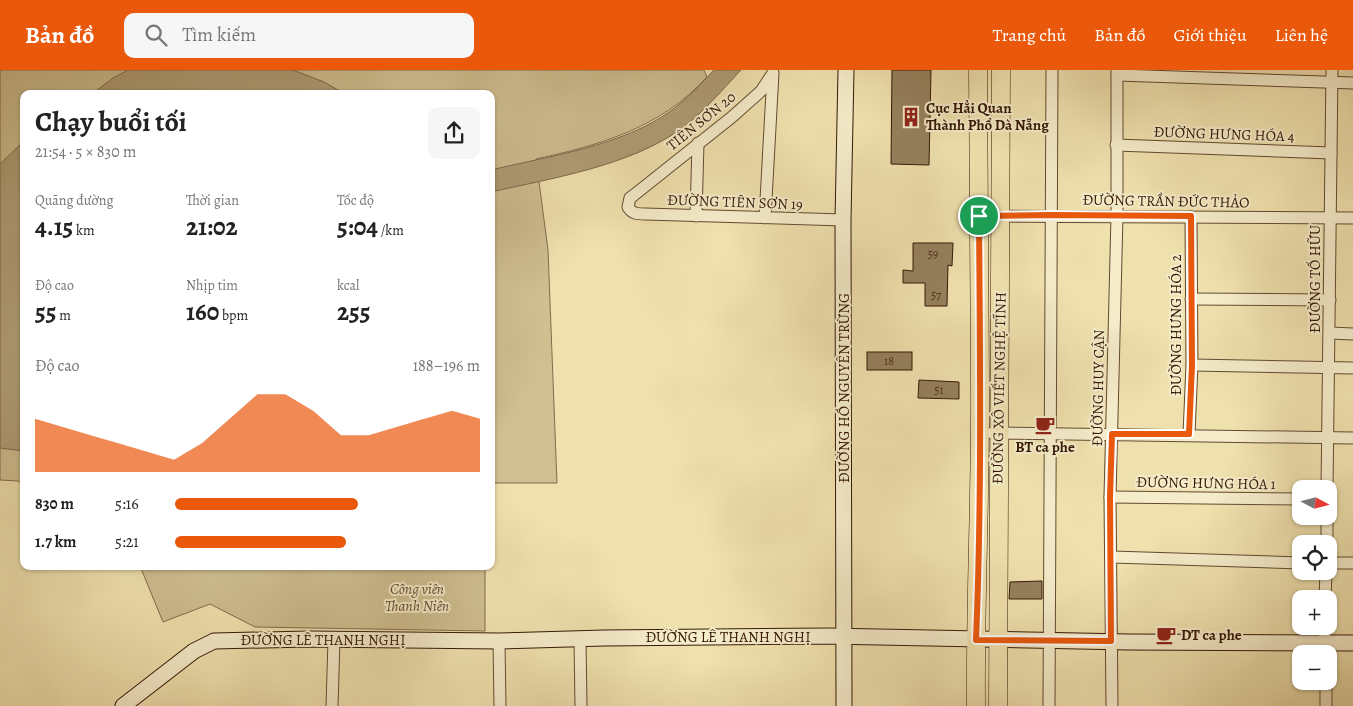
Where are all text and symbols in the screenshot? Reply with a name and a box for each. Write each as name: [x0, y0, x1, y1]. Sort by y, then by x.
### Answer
search box: [124, 13, 474, 58]
text: Bản đồ: [25, 19, 94, 51]
icon: search: [142, 21, 170, 49]
text: Tìm kiếm: [182, 22, 256, 48]
text: Trang chủ: [992, 23, 1066, 47]
text: Bản đồ: [1094, 23, 1146, 47]
text: Giới thiệu: [1174, 23, 1247, 47]
text: Liên hệ: [1275, 23, 1328, 47]
street label: TIÊN SƠN 20: [662, 87, 740, 155]
place label: Cục Hẳi Quan Thành Phổ Dà Nẵng: [926, 98, 1049, 135]
text: Chạy buổi tối: [35, 103, 187, 141]
building icon: Cục Hẳi Quan Thành Phổ Dà Nẵng: [900, 106, 922, 128]
button: share: [428, 107, 480, 159]
street label: ĐƯỜNG HƯNG HÓA 4: [1153, 122, 1295, 146]
text: 21:54 · 5 × 830 m: [35, 141, 136, 163]
street label: ĐƯỜNG TIÊN SƠN 19: [667, 190, 803, 214]
street label: ĐƯỜNG TRẦN ĐỨC THẢO: [1082, 190, 1250, 212]
text: Quãng đường: [35, 191, 113, 210]
text: Thời gian: [186, 191, 239, 210]
text: Tốc độ: [337, 191, 374, 210]
pin: [958, 195, 1000, 237]
icon: arrive: [965, 202, 993, 230]
text: 4.15: [35, 210, 73, 244]
text: 21:02: [186, 210, 238, 244]
text: 5:04: [337, 210, 378, 244]
text: km: [73, 221, 95, 240]
text: /km: [378, 221, 404, 240]
street label: ĐƯỜNG TỐ HỮU: [1305, 225, 1325, 333]
house number: 59: [928, 246, 938, 262]
street label: ĐƯỜNG HƯNG HÓA 2: [1166, 254, 1186, 396]
text: Độ cao: [35, 276, 74, 295]
text: Nhịp tim: [186, 276, 238, 295]
text: kcal: [337, 276, 359, 295]
house number: 57: [931, 287, 942, 303]
street label: ĐƯỜNG XÔ VIẾT NGHỆ TĨNH: [987, 292, 1011, 484]
street label: ĐƯỜNG HỒ NGUYÊN TRỪNG: [834, 293, 854, 483]
text: 55: [35, 295, 56, 329]
text: 160: [186, 295, 219, 329]
text: 255: [337, 295, 370, 329]
text: m: [56, 306, 71, 325]
text: bpm: [219, 306, 248, 325]
street label: ĐƯỜNG HUY CẬN: [1087, 329, 1109, 447]
house number: 18: [884, 353, 894, 369]
text: Độ cao: [35, 355, 80, 377]
text: 188–196 m: [413, 355, 480, 377]
house number: 51: [934, 382, 944, 398]
cafe icon: BT ca phe: [1034, 414, 1056, 436]
place label: BT ca phe: [1015, 437, 1075, 457]
street label: ĐƯỜNG HƯNG HÓA 1: [1136, 472, 1276, 494]
north arrow: [1292, 480, 1338, 525]
map controls: [1292, 480, 1337, 690]
text: 830 m: [35, 493, 74, 515]
text: 5:16: [115, 493, 139, 515]
text: 1.7 km: [35, 531, 76, 553]
text: 5:21: [115, 531, 139, 553]
button: locate: [1292, 535, 1337, 580]
park label: Công viên Thanh Niên: [385, 579, 449, 616]
button: +: [1292, 590, 1337, 635]
cafe icon: DT ca phe: [1155, 624, 1177, 646]
place label: DT ca phe: [1181, 625, 1242, 645]
street label: ĐƯỜNG LÊ THANH NGHỊ: [645, 627, 811, 647]
street label: ĐƯỜNG LÊ THANH NGHỊ: [240, 630, 406, 650]
button: −: [1292, 645, 1337, 690]

